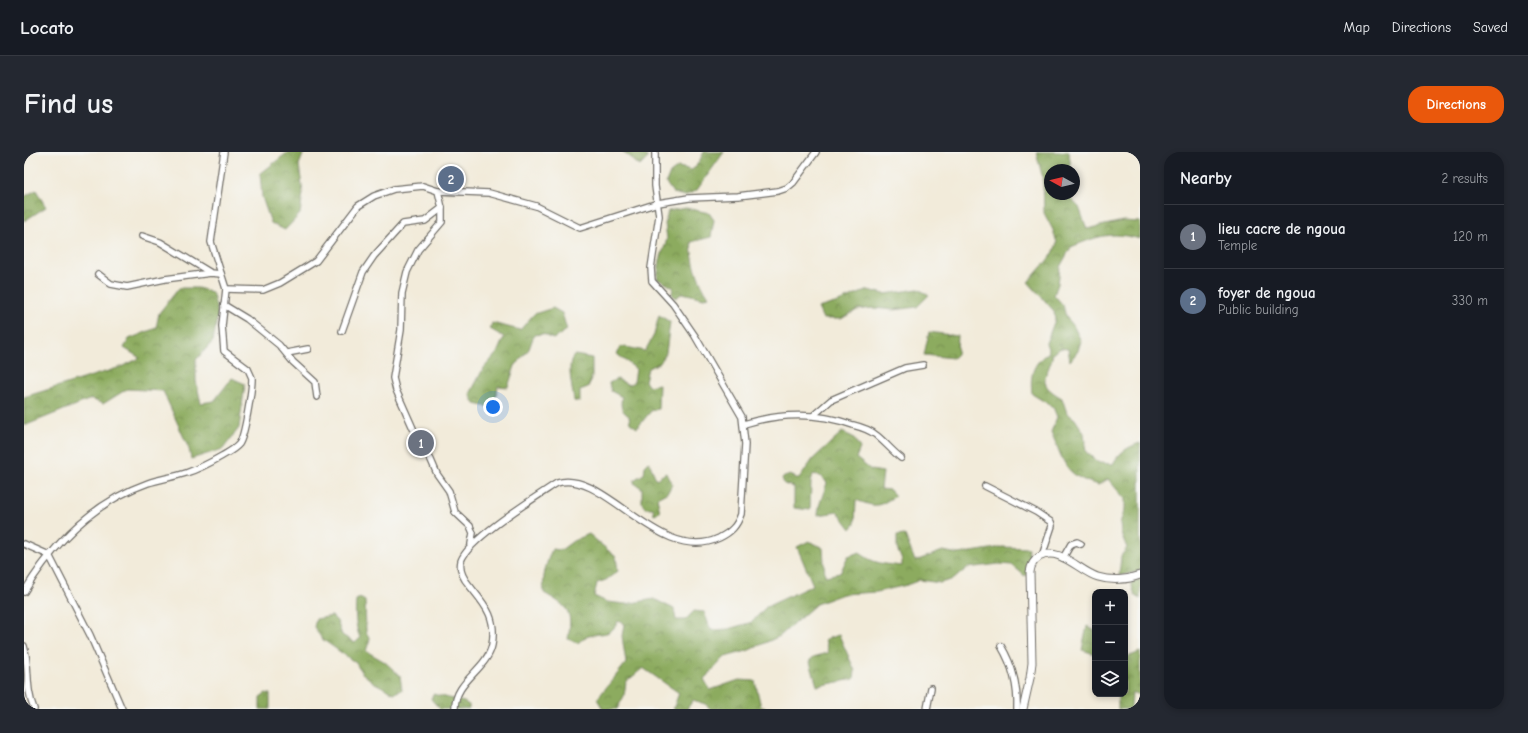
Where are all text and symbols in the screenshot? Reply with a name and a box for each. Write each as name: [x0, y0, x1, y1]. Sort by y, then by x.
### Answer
text: Locato: [20, 17, 74, 39]
text: Map: [1343, 19, 1370, 36]
text: Directions: [1392, 19, 1451, 36]
text: Saved: [1473, 19, 1508, 36]
button: Directions: [1408, 86, 1504, 123]
text: Find us: [24, 88, 113, 120]
pin: 2: [438, 164, 464, 194]
north arrow: [1044, 164, 1080, 200]
text: Nearby: [1180, 169, 1231, 188]
text: 2 results: [1441, 171, 1488, 186]
text: lieu cacre de ngoua: [1218, 220, 1346, 238]
text: 1: [1190, 229, 1196, 244]
text: 120 m: [1453, 229, 1488, 244]
text: Temple: [1218, 238, 1257, 253]
text: foyer de ngoua: [1218, 284, 1316, 302]
text: 2: [1190, 293, 1196, 308]
text: 330 m: [1452, 293, 1488, 308]
text: Public building: [1218, 302, 1299, 317]
your location: [483, 397, 503, 417]
pin: 1: [408, 428, 434, 458]
map controls: [1092, 589, 1128, 697]
button: +: [1092, 589, 1128, 625]
button: −: [1092, 625, 1128, 661]
button: layers: [1092, 661, 1128, 697]

